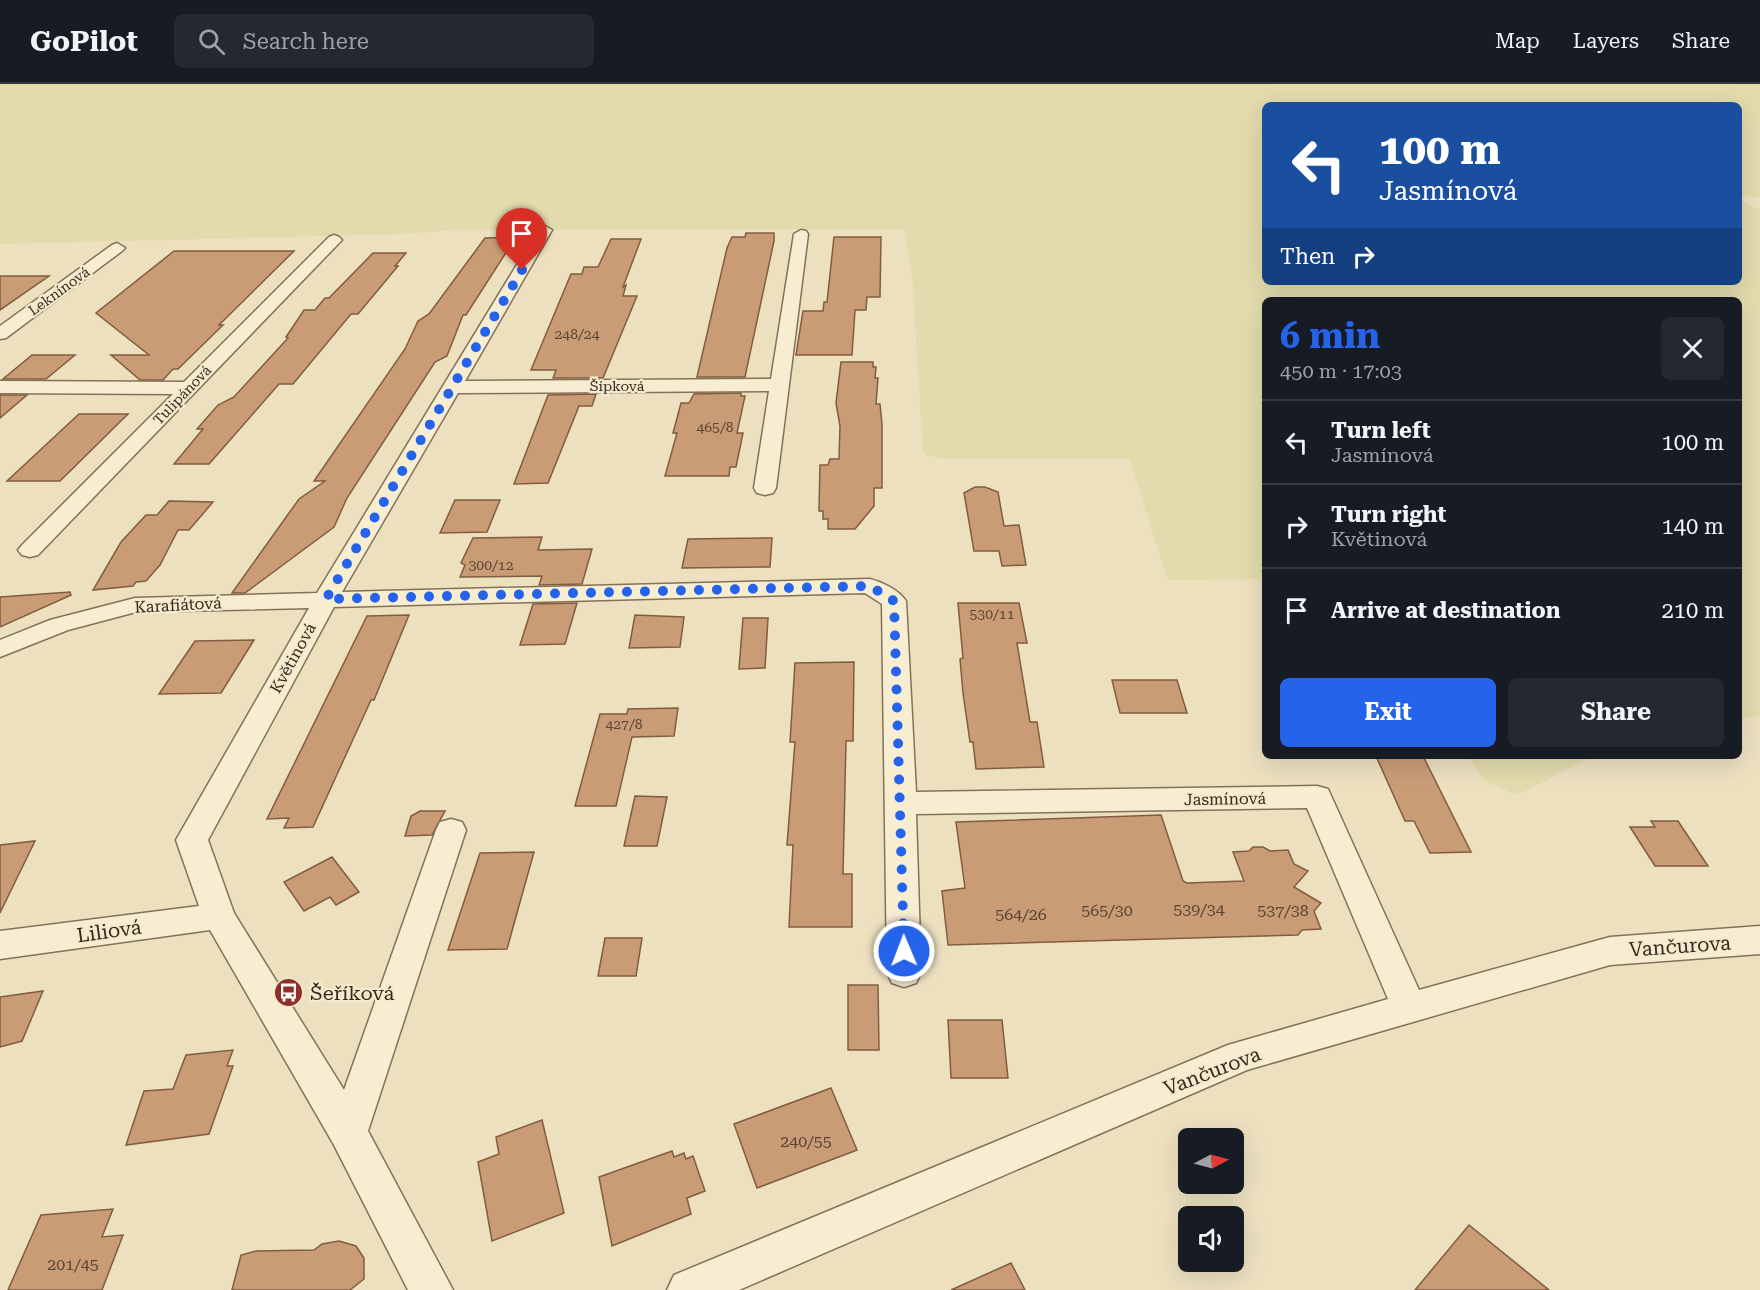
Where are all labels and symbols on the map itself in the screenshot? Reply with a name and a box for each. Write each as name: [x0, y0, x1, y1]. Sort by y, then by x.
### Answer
pin: [496, 208, 547, 270]
street label: Leknínová: [25, 263, 93, 318]
house number: 248/24: [554, 326, 600, 342]
street label: Tulipánová: [150, 362, 214, 428]
street label: Šípková: [590, 378, 645, 394]
house number: 465/8: [696, 419, 734, 435]
house number: 300/12: [468, 557, 514, 573]
street label: Karafiátová: [134, 593, 222, 617]
house number: 530/11: [969, 606, 1015, 622]
street label: Květinová: [266, 619, 320, 696]
house number: 427/8: [605, 716, 643, 732]
street label: Jasmínová: [1184, 789, 1267, 809]
house number: 539/34: [1173, 900, 1225, 919]
house number: 565/30: [1081, 901, 1133, 920]
house number: 537/38: [1257, 901, 1309, 920]
house number: 564/26: [995, 905, 1047, 924]
street label: Liliová: [75, 915, 143, 947]
position arrow: [872, 919, 936, 983]
street label: Vančurova: [1628, 930, 1732, 962]
bus stop icon: Šeříková: [273, 977, 305, 1009]
place label: Šeříková: [310, 981, 394, 1005]
street label: Vančurova: [1160, 1041, 1264, 1100]
north arrow: [1178, 1128, 1244, 1194]
house number: 240/55: [780, 1132, 832, 1151]
house number: 201/45: [47, 1255, 99, 1274]

